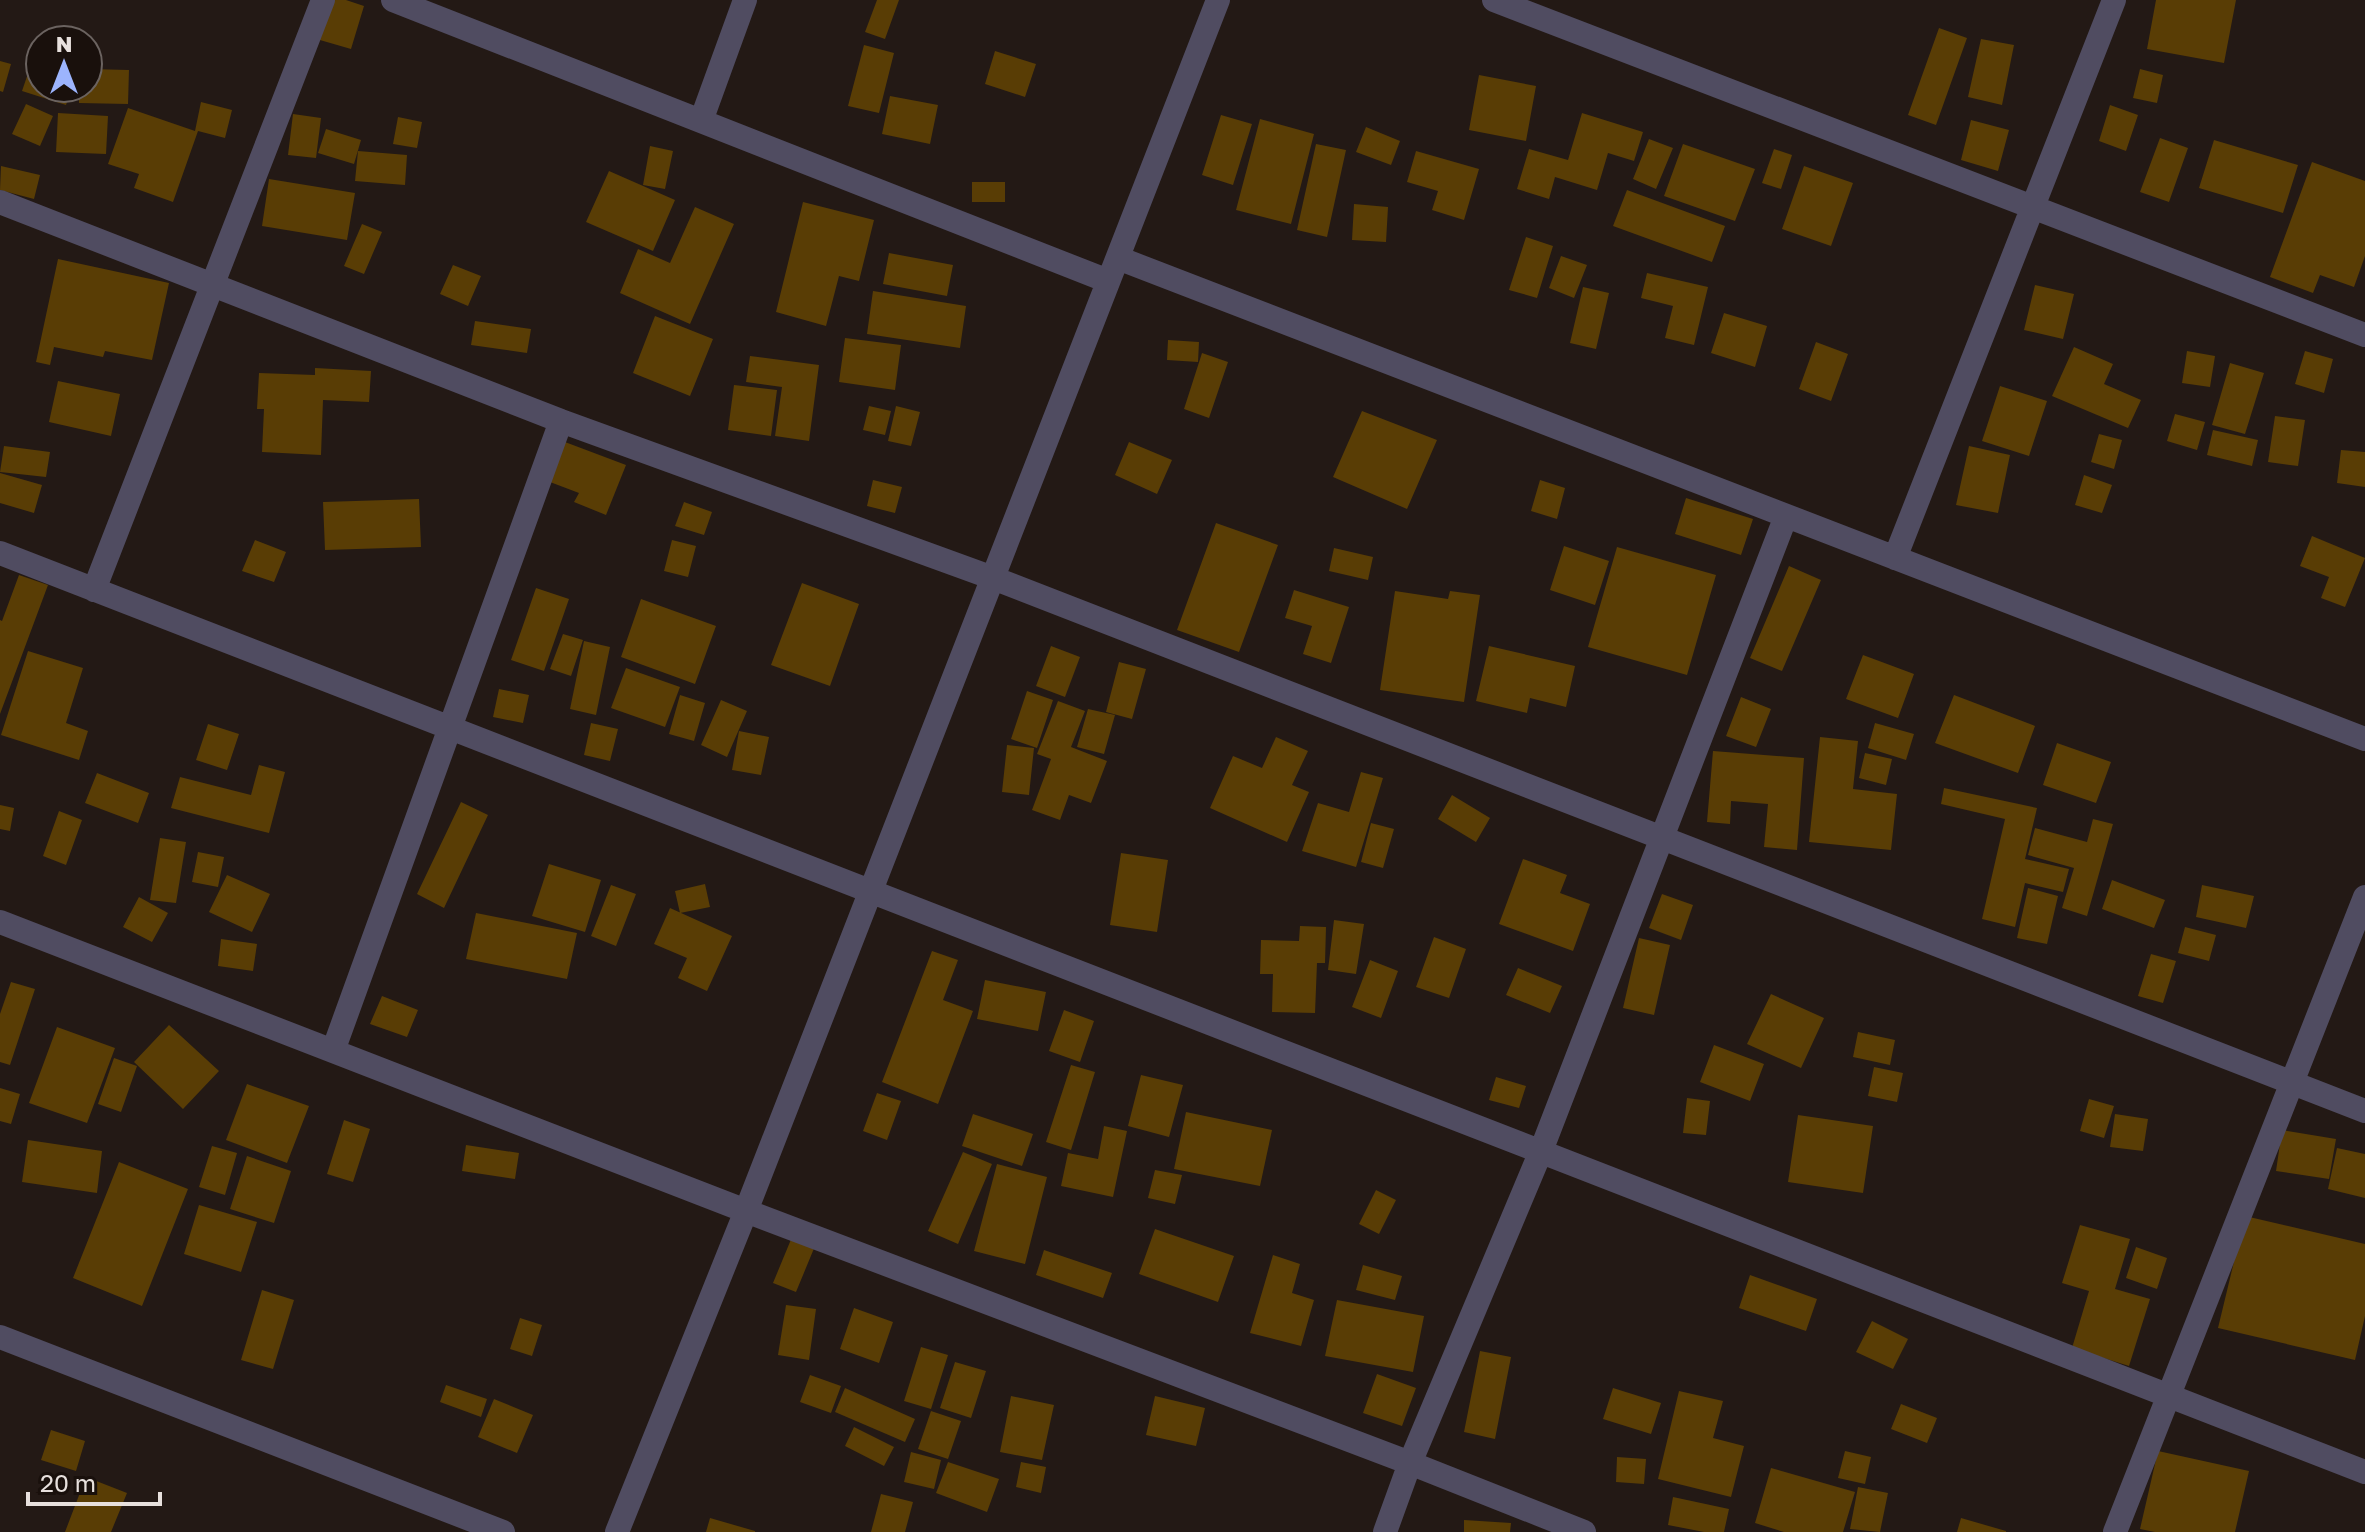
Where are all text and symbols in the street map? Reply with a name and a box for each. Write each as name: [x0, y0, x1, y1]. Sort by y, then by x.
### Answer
north arrow: [24, 24, 104, 104]
text: N: [56, 30, 72, 57]
scale bar: [28, 1456, 160, 1506]
text: 20 m: [40, 1468, 96, 1497]

